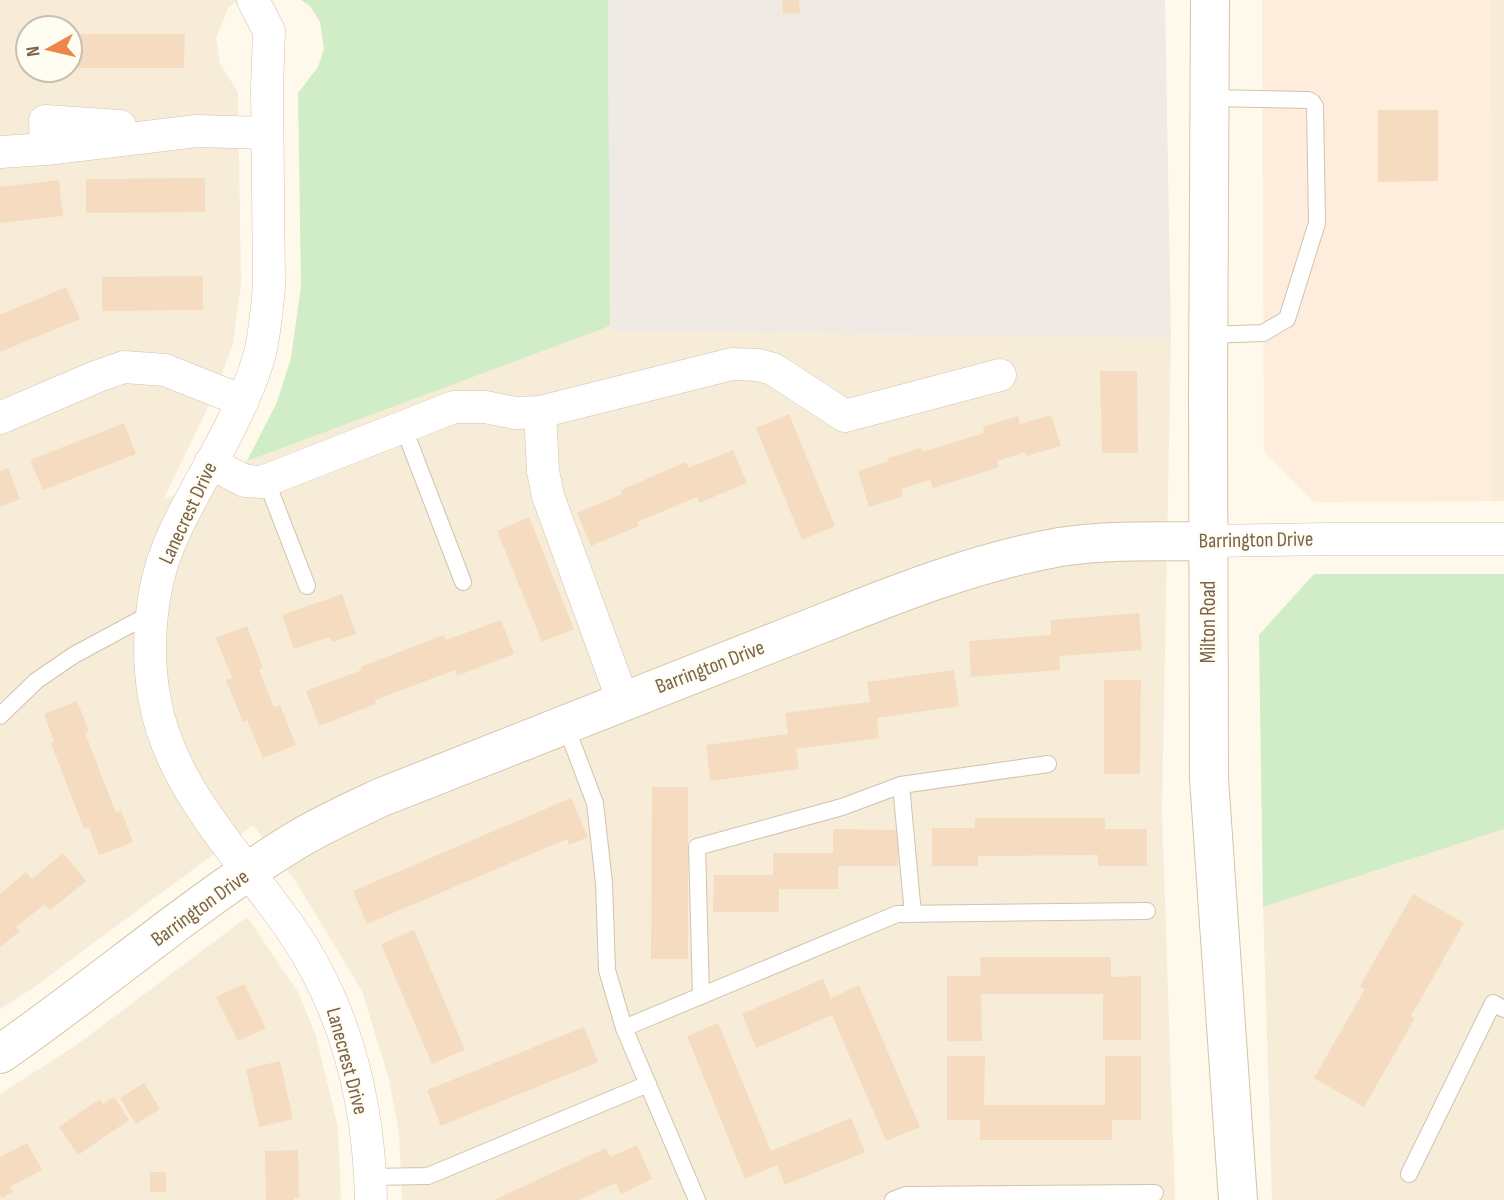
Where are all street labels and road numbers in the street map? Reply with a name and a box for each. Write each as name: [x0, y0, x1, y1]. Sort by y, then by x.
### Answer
street label: Lanecrest Drive: [154, 458, 222, 568]
street label: Barrington Drive: [1198, 527, 1314, 553]
street label: Milton Road: [1196, 581, 1221, 663]
street label: Barrington Drive: [652, 635, 768, 699]
street label: Barrington Drive: [146, 864, 254, 952]
street label: Lanecrest Drive: [321, 1005, 373, 1117]

